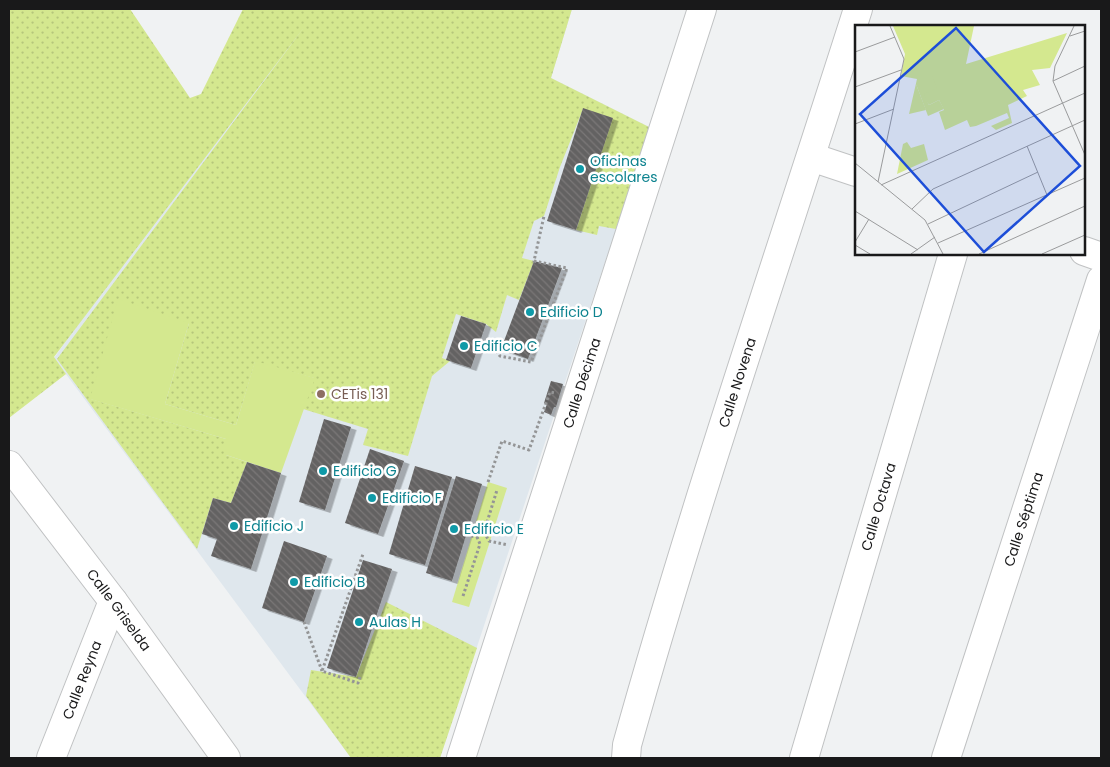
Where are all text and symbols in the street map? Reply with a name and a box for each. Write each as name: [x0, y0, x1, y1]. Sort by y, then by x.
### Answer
inset map: [855, 25, 1085, 255]
place label: Oficinas escolares: [590, 151, 658, 187]
marker: Oficinas escolares: [574, 163, 586, 175]
place label: Edificio D: [540, 302, 603, 322]
marker: Edificio D: [524, 306, 536, 318]
street label: Calle Décima: [558, 335, 606, 431]
street label: Calle Novena: [713, 335, 761, 430]
place label: Edificio C: [474, 336, 538, 356]
marker: Edificio C: [458, 340, 470, 352]
place label: CETis 131: [331, 384, 388, 404]
marker: CETis 131: [315, 388, 327, 400]
street label: Calle Octava: [856, 460, 901, 553]
place label: Edificio G: [333, 461, 397, 481]
marker: Edificio G: [317, 465, 329, 477]
street label: Calle Séptima: [999, 469, 1048, 569]
place label: Edificio F: [382, 488, 442, 508]
marker: Edificio F: [366, 492, 378, 504]
place label: Edificio J: [244, 516, 304, 536]
place label: Edificio E: [464, 519, 524, 539]
marker: Edificio J: [228, 520, 240, 532]
marker: Edificio E: [448, 523, 460, 535]
street label: Calle Griselda: [82, 565, 156, 655]
place label: Edificio B: [304, 572, 365, 592]
marker: Edificio B: [288, 576, 300, 588]
place label: Aulas H: [369, 612, 421, 632]
marker: Aulas H: [353, 616, 365, 628]
street label: Calle Reyna: [57, 638, 106, 722]

